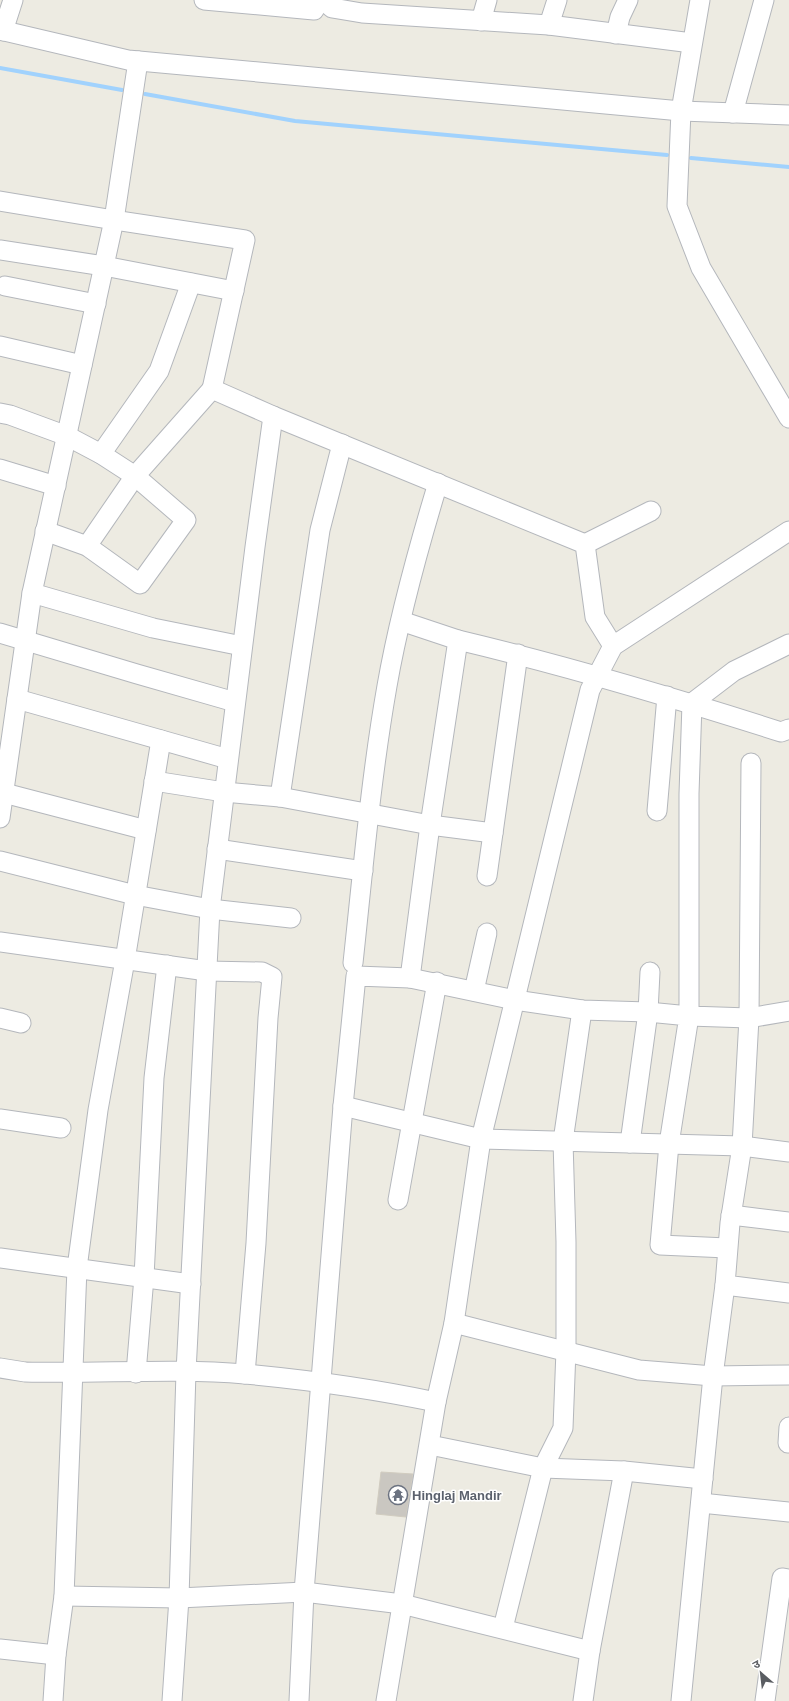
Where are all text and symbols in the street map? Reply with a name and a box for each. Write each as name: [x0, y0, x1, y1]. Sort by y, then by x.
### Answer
temple icon: Hinglaj Mandir: [387, 1484, 409, 1506]
place label: Hinglaj Mandir: [412, 1488, 502, 1503]
north arrow: [741, 1653, 781, 1693]
text: उ: [751, 1657, 762, 1671]

